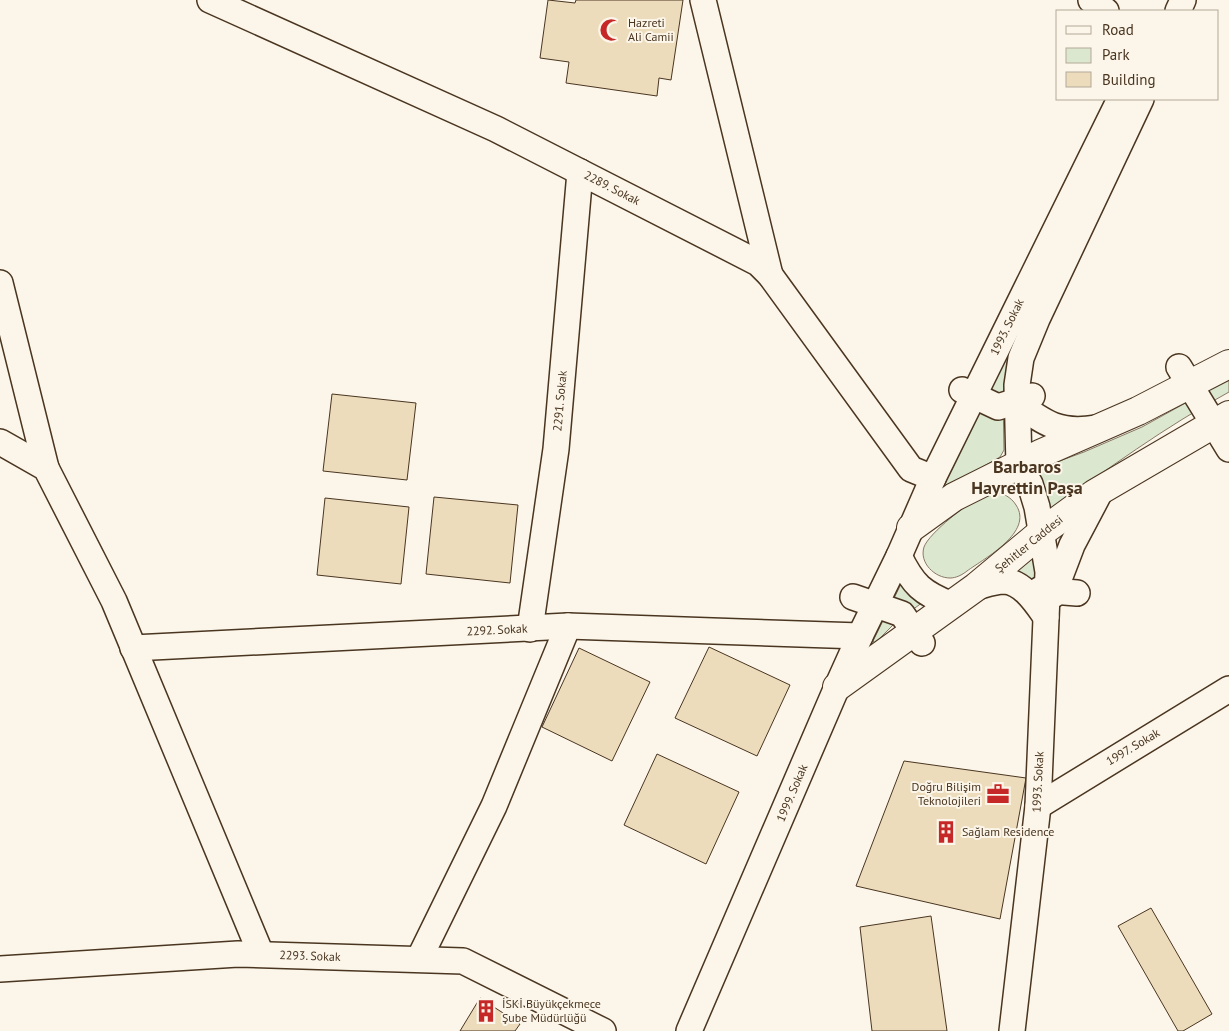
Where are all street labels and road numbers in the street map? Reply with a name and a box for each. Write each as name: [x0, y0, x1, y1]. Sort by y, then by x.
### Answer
street label: 2289. Sokak: [582, 167, 643, 208]
street label: 1993. Sokak: [986, 296, 1027, 358]
street label: 2291. Sokak: [549, 370, 570, 432]
street label: Şehitler Caddesi: [992, 512, 1066, 576]
street label: 2292. Sokak: [466, 620, 528, 639]
street label: 1997. Sokak: [1103, 725, 1163, 768]
street label: 1993. Sokak: [1028, 751, 1047, 813]
street label: 1999. Sokak: [773, 761, 811, 824]
street label: 2293. Sokak: [279, 947, 341, 964]

